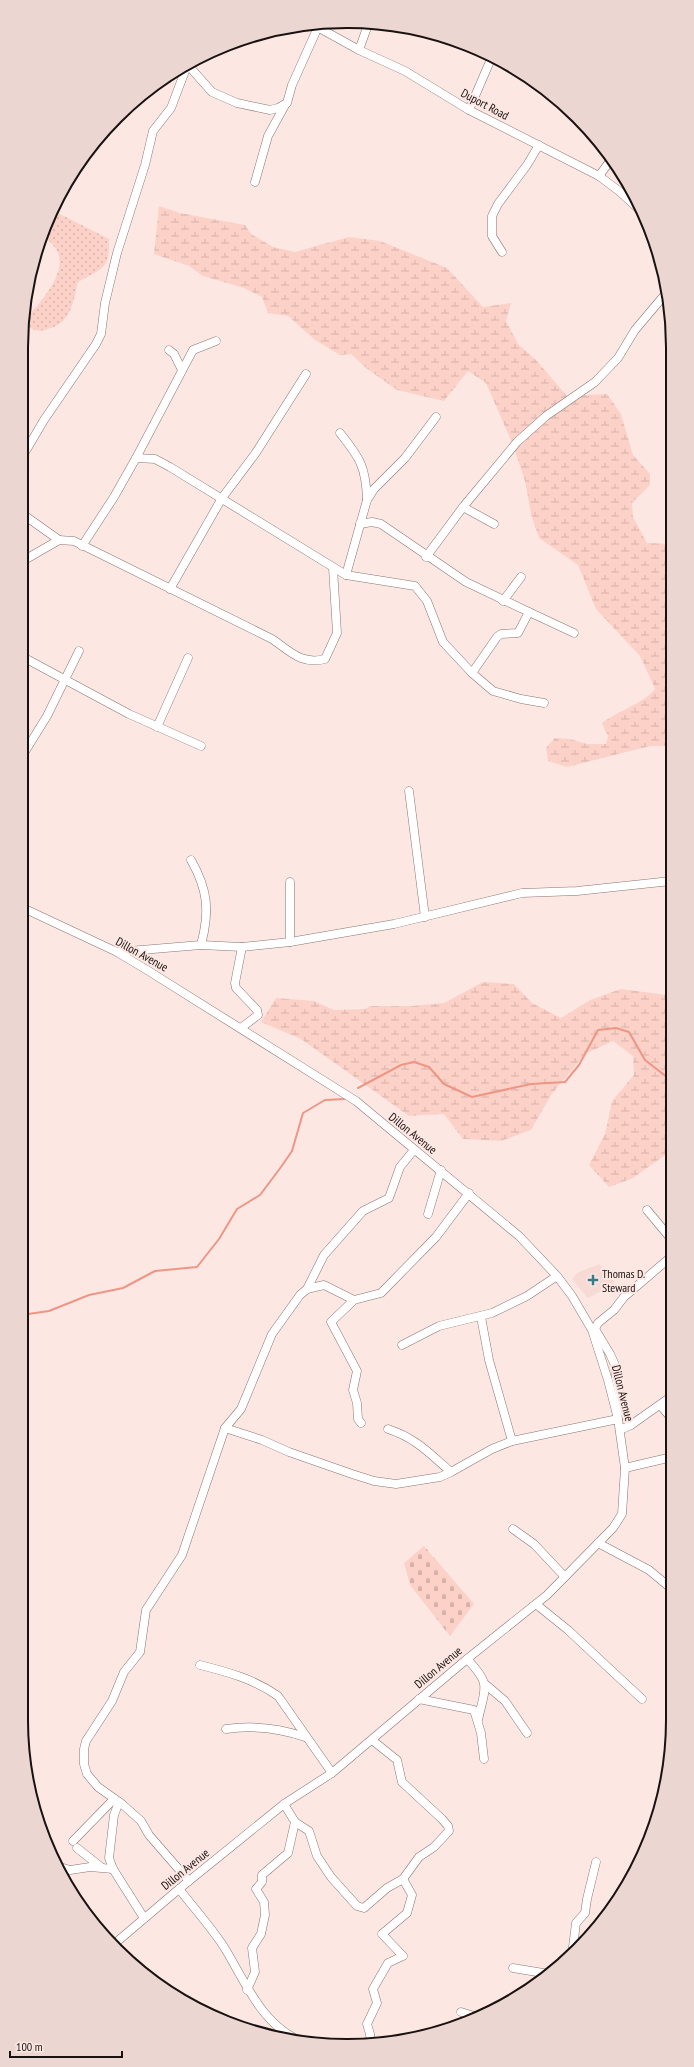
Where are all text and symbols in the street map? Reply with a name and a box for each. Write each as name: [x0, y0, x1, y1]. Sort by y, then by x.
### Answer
street label: Duport Road: [459, 85, 511, 123]
street label: Dillon Avenue: [113, 933, 171, 975]
street label: Dillon Avenue: [386, 1109, 440, 1157]
place label: Thomas D. Steward: [602, 1266, 645, 1295]
marker: Thomas D. Steward: [587, 1274, 599, 1286]
street label: Dillon Avenue: [609, 1363, 637, 1423]
street label: Dillon Avenue: [411, 1643, 465, 1691]
street label: Dillon Avenue: [158, 1845, 212, 1893]
scale bar: [10, 2033, 122, 2059]
text: 100 m: [16, 2039, 43, 2054]

